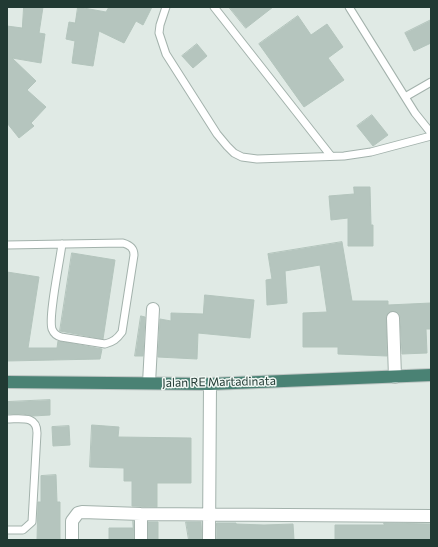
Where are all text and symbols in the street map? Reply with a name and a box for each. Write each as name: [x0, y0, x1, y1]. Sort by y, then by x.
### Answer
street label: Jalan RE Martadinata: [162, 374, 276, 390]

